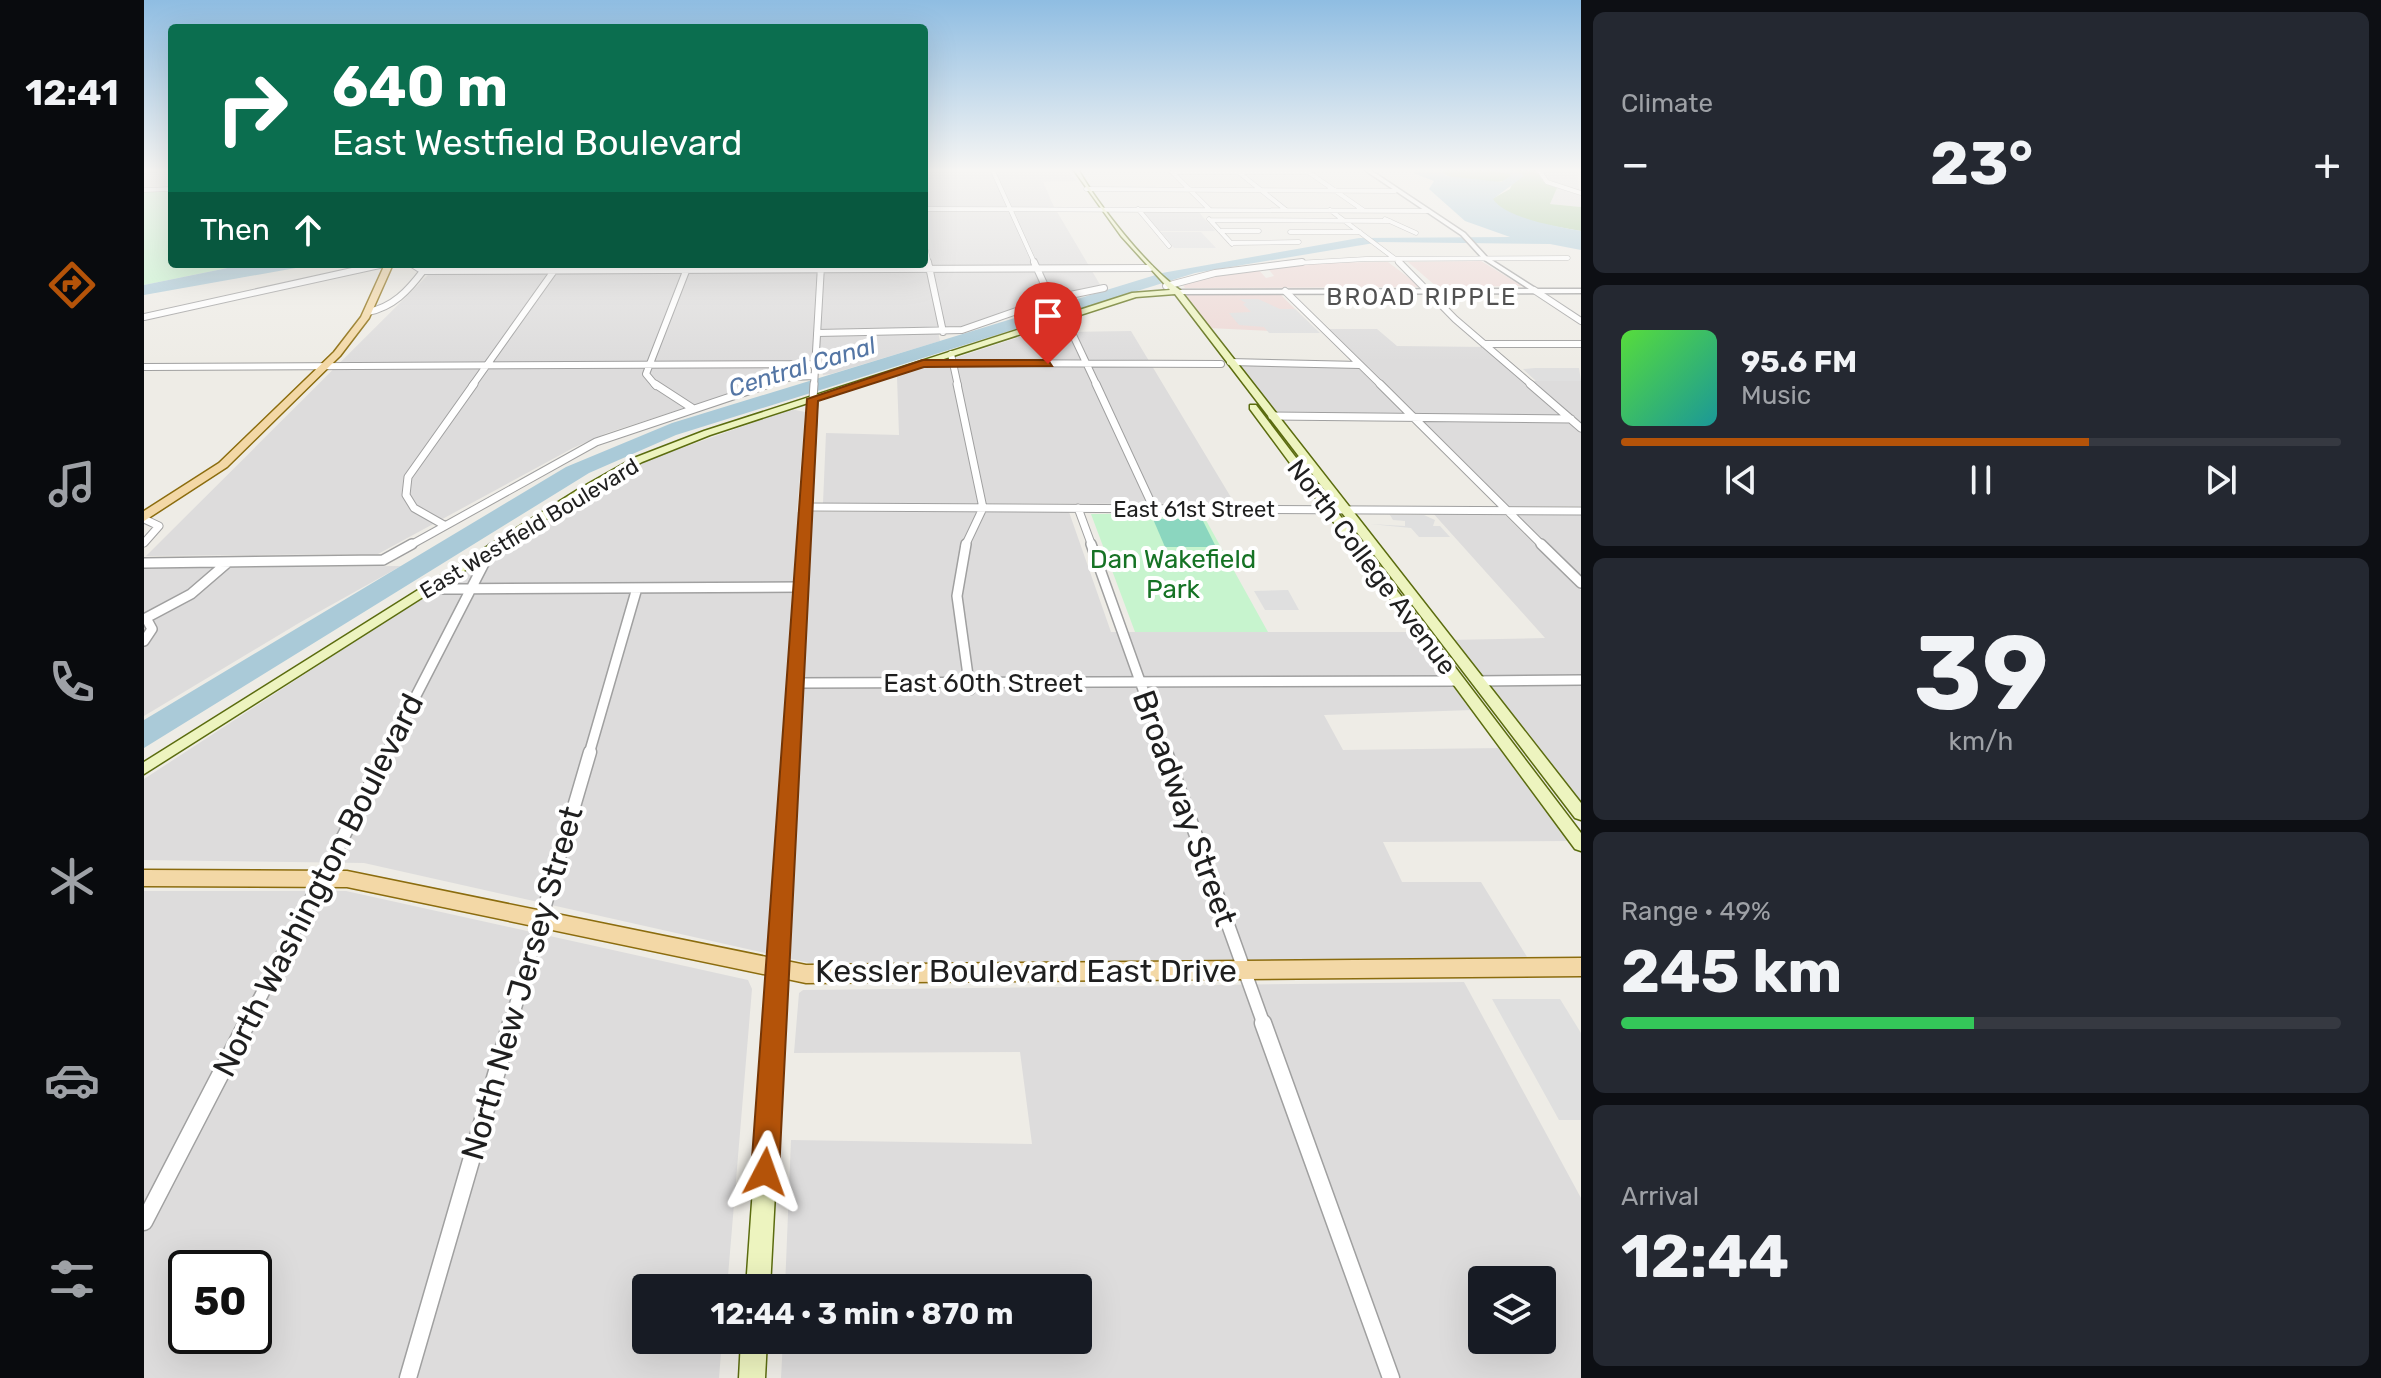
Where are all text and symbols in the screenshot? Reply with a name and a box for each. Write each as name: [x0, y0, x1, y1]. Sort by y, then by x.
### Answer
text: 640 m: [332, 54, 508, 120]
icon: right: [200, 56, 304, 160]
text: 12:41: [25, 71, 119, 114]
text: Climate: [1621, 88, 1713, 119]
text: East Westfield Boulevard: [332, 121, 742, 164]
text: 23°: [1930, 128, 2033, 199]
text: −: [1621, 138, 1650, 190]
text: +: [2314, 138, 2341, 190]
icon: ahead: [286, 208, 330, 252]
text: Then: [200, 212, 270, 248]
icon: directions: [44, 257, 100, 313]
pin: [1014, 282, 1082, 364]
district label: BROAD RIPPLE: [1326, 283, 1518, 311]
icon: arrive: [1026, 294, 1070, 338]
water label: Central Canal: [725, 331, 880, 403]
text: 95.6 FM: [1741, 344, 1857, 380]
text: Music: [1741, 380, 1811, 411]
street label: East Westfield Boulevard: [415, 452, 644, 605]
street label: North College Avenue: [1281, 454, 1463, 681]
icon: music: [44, 456, 100, 512]
icon: previous: [1719, 458, 1763, 502]
icon: pause: [1959, 458, 2003, 502]
icon: next: [2199, 458, 2243, 502]
street label: East 61st Street: [1113, 496, 1275, 523]
park label: Dan Wakefield Park: [1090, 544, 1256, 605]
text: 39: [1913, 612, 2049, 735]
icon: phone: [44, 654, 100, 710]
street label: East 60th Street: [883, 668, 1083, 699]
street label: Broadway Street: [1125, 685, 1245, 931]
street label: North Washington Boulevard: [205, 687, 431, 1083]
text: km/h: [1949, 726, 2013, 757]
street label: North New Jersey Street: [453, 802, 591, 1164]
icon: climate: [44, 853, 100, 909]
text: Range · 49%: [1621, 896, 1771, 927]
text: 245 km: [1621, 936, 1842, 1007]
street label: Kessler Boulevard East Drive: [815, 952, 1237, 990]
icon: car: [44, 1052, 100, 1108]
position arrow: [723, 1130, 807, 1214]
text: Arrival: [1621, 1181, 1699, 1212]
text: 12:44: [1621, 1221, 1789, 1292]
speed limit sign: 50: [168, 1250, 272, 1354]
icon: filters: [44, 1251, 100, 1307]
map controls: [1468, 1266, 1556, 1354]
button: layers: [1468, 1266, 1556, 1354]
text: 12:44 · 3 min · 870 m: [711, 1296, 1013, 1332]

